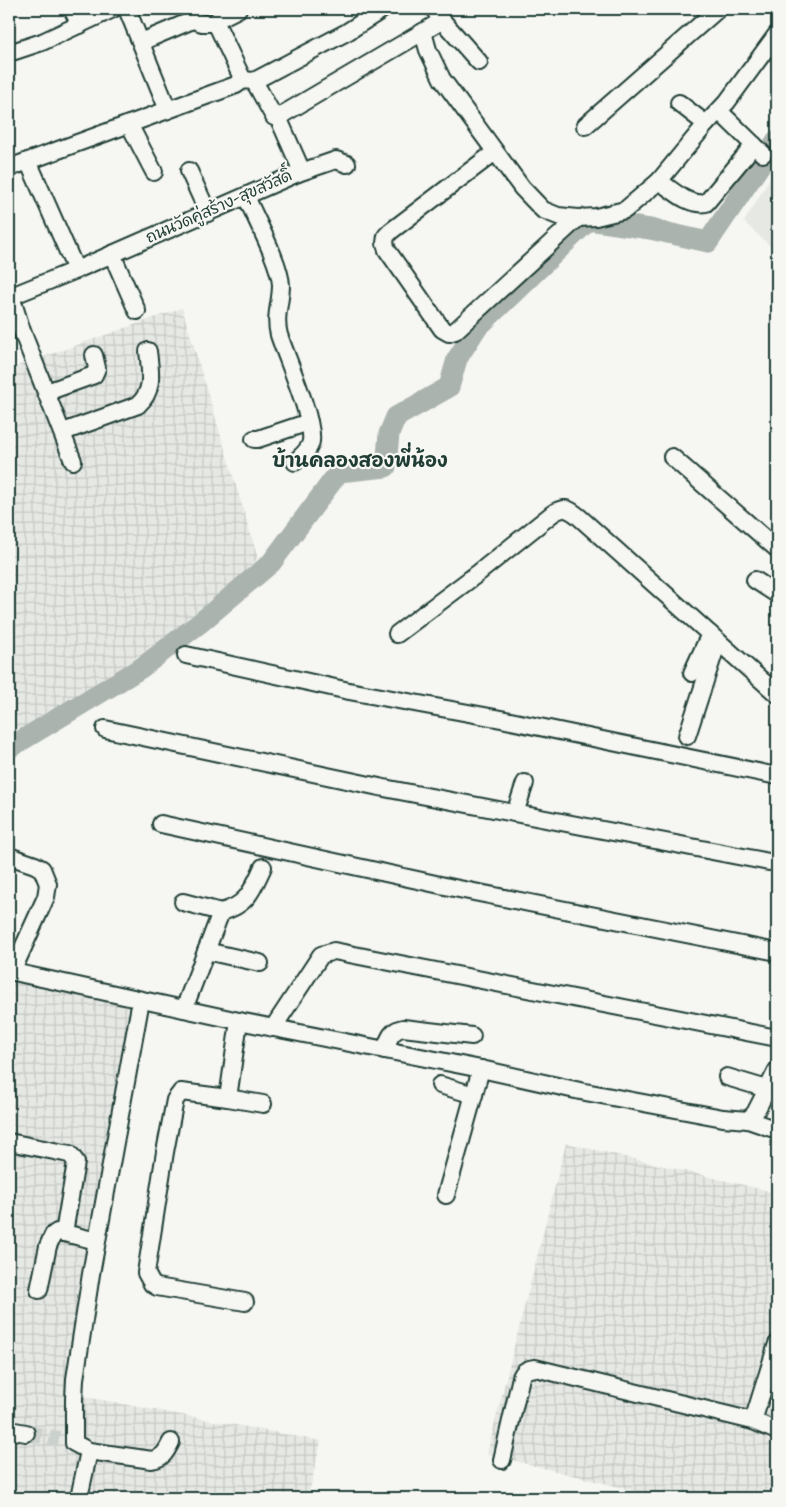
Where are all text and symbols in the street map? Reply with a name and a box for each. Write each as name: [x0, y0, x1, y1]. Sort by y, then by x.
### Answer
street label: ถนนวัดคู่สร้าง-สุขสวัสดิ์: [140, 160, 296, 251]
district label: บ้านคลองสองพี่น้อง: [272, 442, 448, 477]

